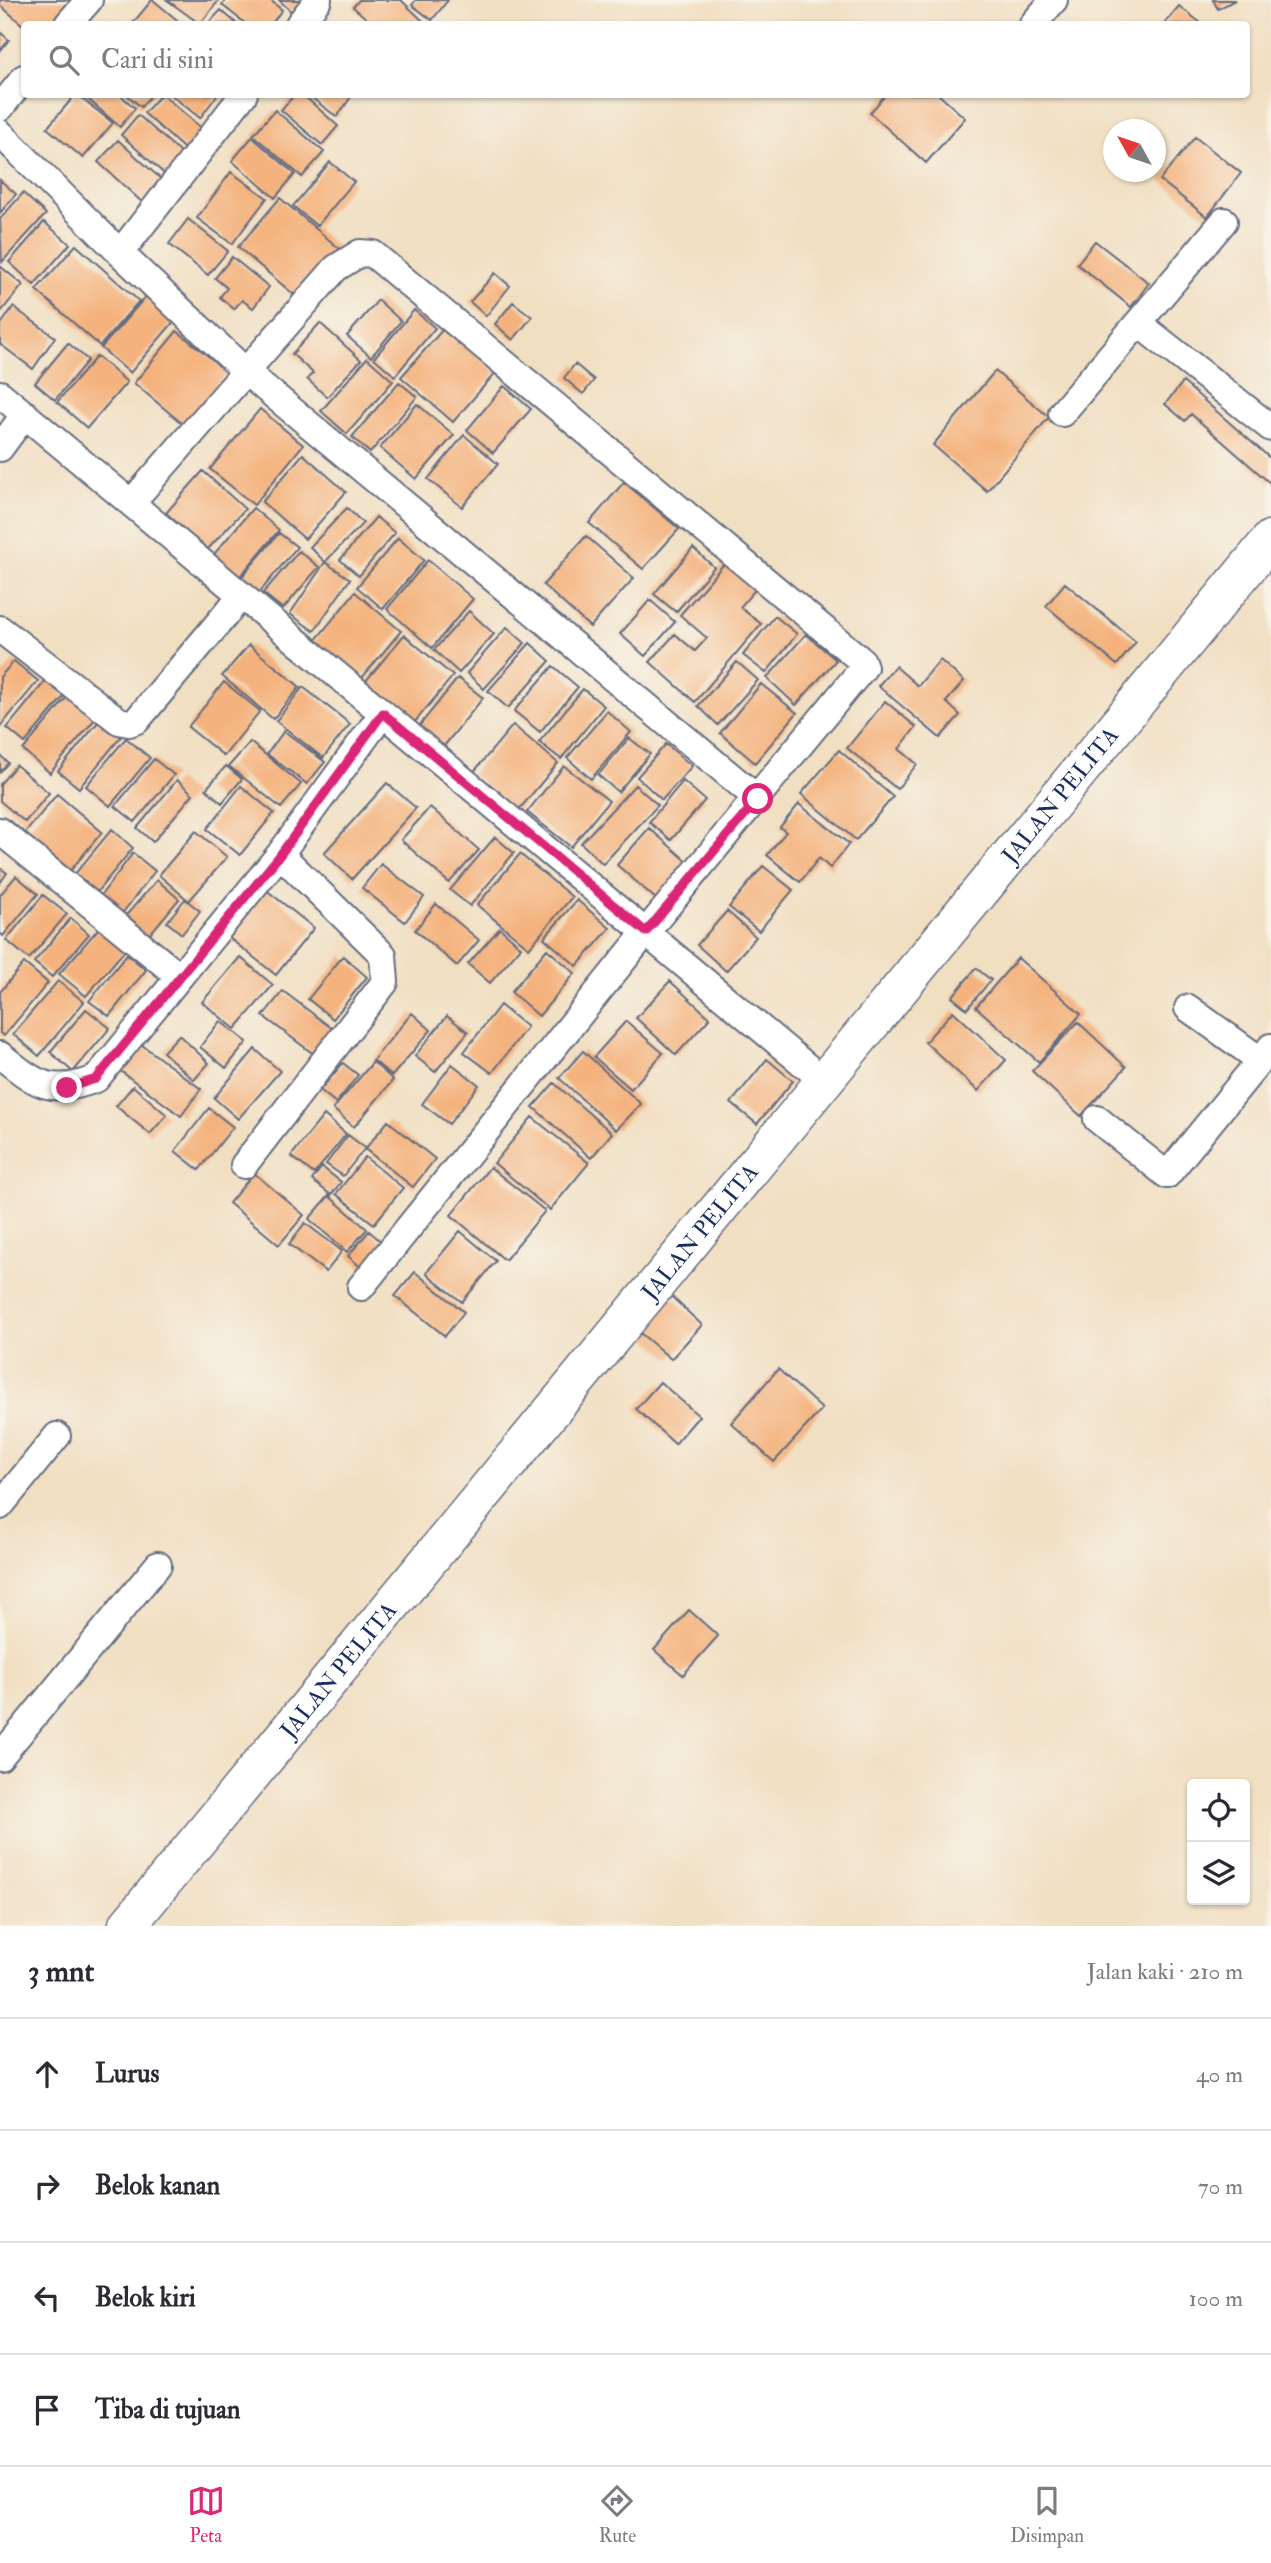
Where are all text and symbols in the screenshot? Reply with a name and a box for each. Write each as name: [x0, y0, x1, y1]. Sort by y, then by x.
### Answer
search box: [21, 21, 1250, 98]
icon: search: [45, 41, 83, 79]
text: Cari di sini: [101, 44, 214, 76]
north arrow: [1103, 119, 1166, 182]
street label: JALAN PELITA: [995, 721, 1125, 870]
route start: [742, 783, 773, 814]
route end: [51, 1072, 82, 1103]
street label: JALAN PELITA: [635, 1158, 765, 1307]
street label: JALAN PELITA: [273, 1596, 404, 1745]
map controls: [1187, 1779, 1250, 1905]
button: locate: [1187, 1779, 1250, 1842]
button: layers: [1187, 1842, 1250, 1905]
text: 3 mnt: [28, 1953, 94, 1990]
text: Jalan kaki · 210 m: [1087, 1957, 1243, 1986]
icon: ahead: [28, 2055, 66, 2093]
text: Lurus: [95, 2058, 159, 2090]
text: 40 m: [1196, 2060, 1243, 2089]
icon: right: [28, 2167, 66, 2205]
text: Belok kanan: [95, 2170, 220, 2202]
text: 70 m: [1198, 2172, 1243, 2201]
icon: left: [28, 2279, 66, 2317]
text: Belok kiri: [95, 2282, 196, 2314]
text: 100 m: [1189, 2284, 1243, 2313]
icon: arrive: [28, 2391, 66, 2429]
text: Tiba di tujuan: [95, 2394, 240, 2426]
tab: Peta: [187, 2482, 225, 2548]
tab: Rute: [598, 2482, 636, 2548]
tab: Disimpan: [1010, 2482, 1084, 2548]

